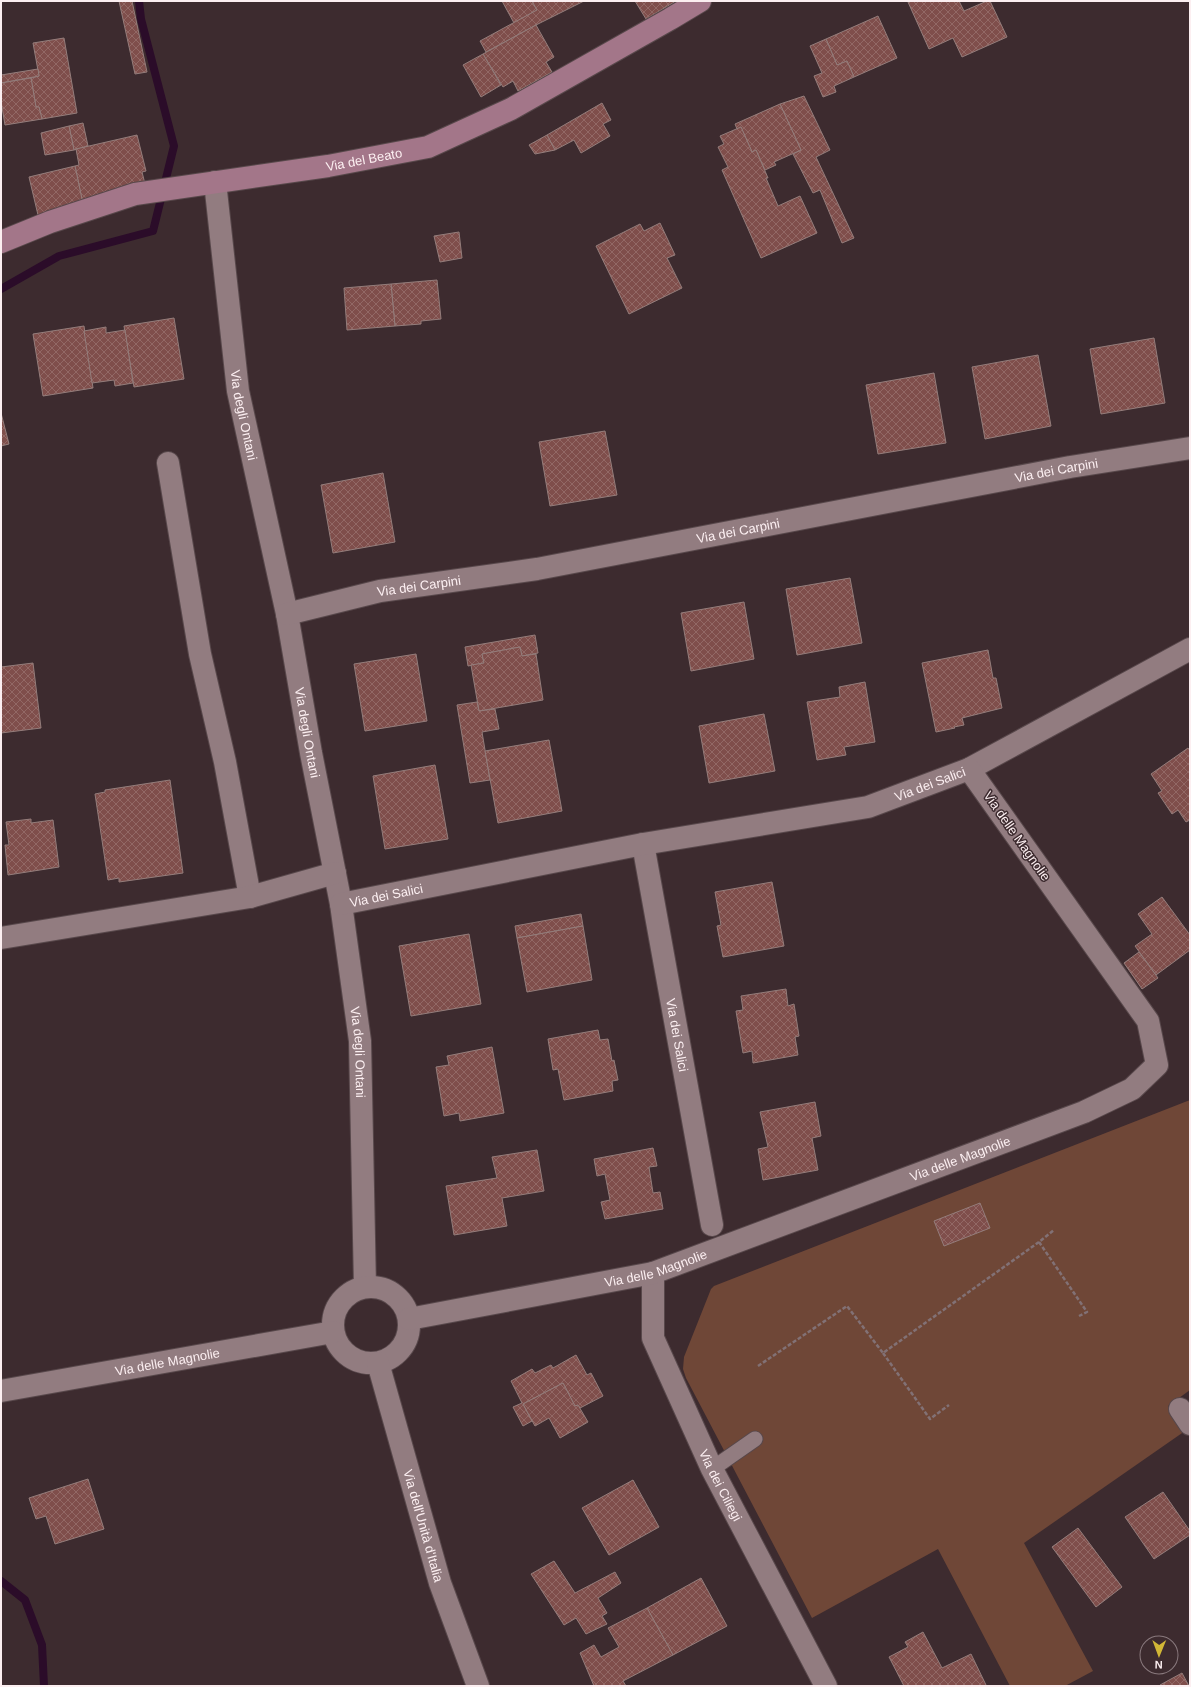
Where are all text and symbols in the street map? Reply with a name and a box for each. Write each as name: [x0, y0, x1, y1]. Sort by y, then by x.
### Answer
street label: Via del Beato: [325, 145, 403, 174]
street label: Via degli Ontani: [228, 369, 260, 462]
street label: Via dei Carpini: [1013, 455, 1099, 485]
street label: Via dei Carpini: [695, 515, 781, 546]
street label: Via dei Carpini: [376, 572, 462, 599]
street label: Via degli Ontani: [292, 686, 323, 779]
street label: Via dei Salici: [892, 764, 967, 804]
street label: Via delle Magnolie: [980, 788, 1054, 884]
street label: Via dei Salici: [348, 880, 424, 910]
street label: Via dei Salici: [664, 997, 692, 1073]
street label: Via degli Ontani: [348, 1006, 369, 1098]
street label: Via delle Magnolie: [908, 1133, 1012, 1184]
street label: Via delle Magnolie: [603, 1246, 709, 1290]
street label: Via delle Magnolie: [114, 1345, 221, 1378]
street label: Via dei Ciliegi: [697, 1447, 745, 1524]
street label: Via dell'Unità d'Italia: [401, 1468, 447, 1584]
north arrow: [1139, 1635, 1179, 1675]
text: N: [1155, 1659, 1163, 1671]

